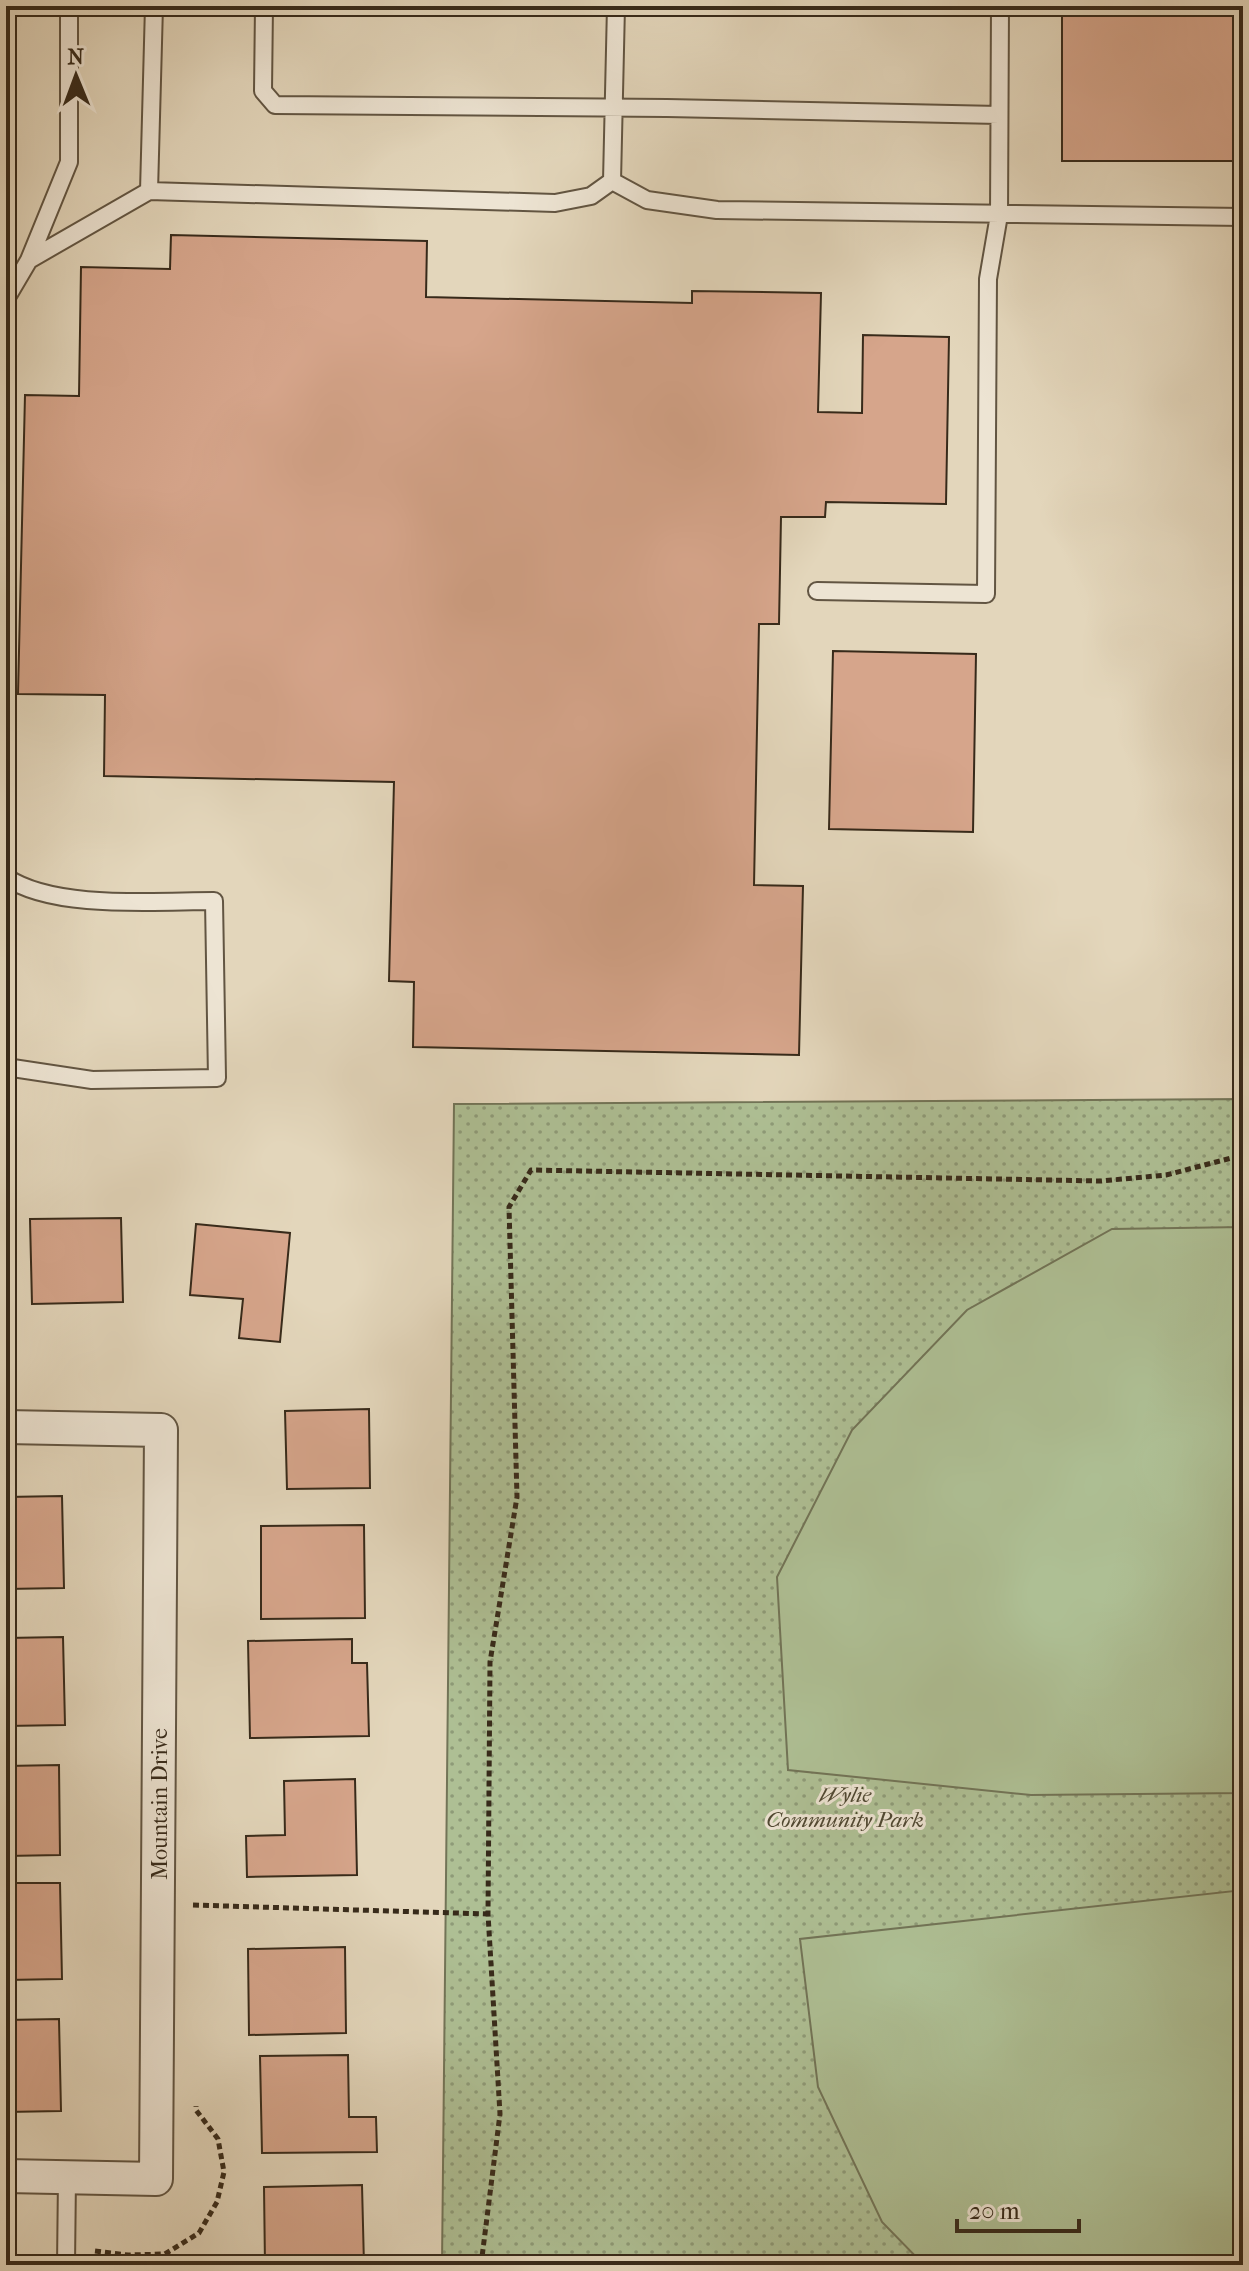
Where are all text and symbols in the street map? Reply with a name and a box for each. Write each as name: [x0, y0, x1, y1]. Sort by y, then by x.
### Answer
north arrow: [36, 36, 116, 116]
text: N: [67, 44, 85, 70]
street label: Mountain Drive: [147, 1728, 173, 1880]
park label: Wylie Community Park: [766, 1782, 924, 1833]
scale bar: [957, 2183, 1079, 2233]
text: 20 m: [969, 2197, 1020, 2225]

